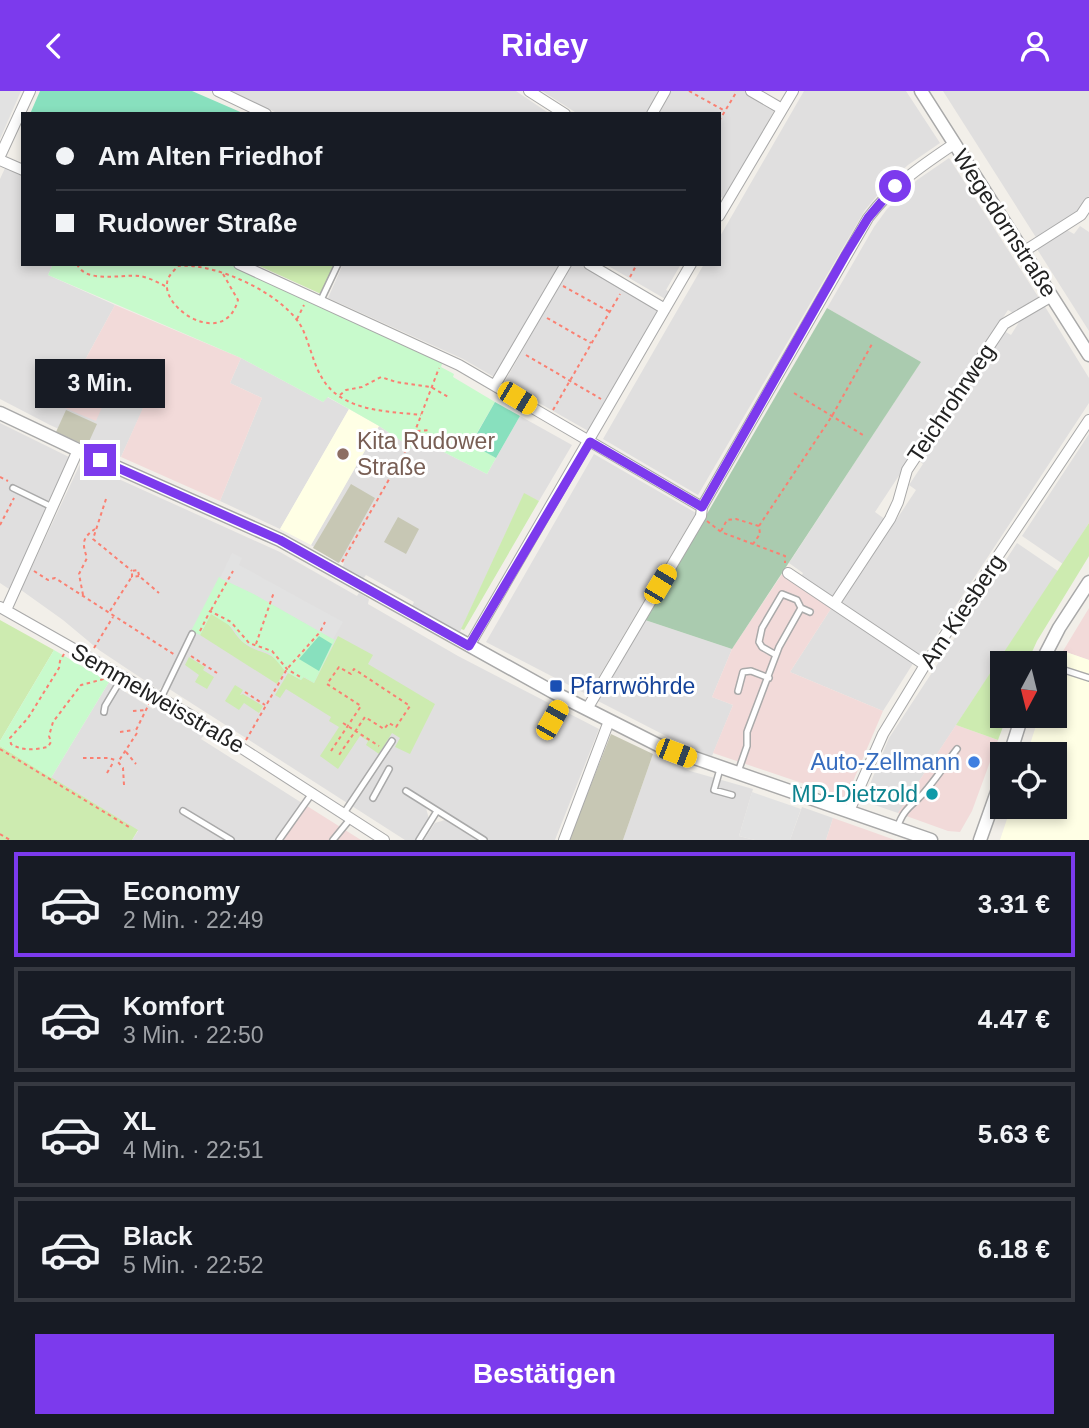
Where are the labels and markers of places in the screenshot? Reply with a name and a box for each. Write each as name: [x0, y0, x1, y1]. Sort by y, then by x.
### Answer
place label: Kita Rudower Straße: [357, 428, 495, 480]
marker: Kita Rudower Straße: [335, 446, 351, 462]
place label: Pfarrwöhrde: [570, 673, 695, 699]
marker: Pfarrwöhrde: [548, 678, 564, 694]
place label: Auto-Zellmann: [810, 749, 960, 775]
marker: Auto-Zellmann: [966, 754, 982, 770]
place label: MD-Dietzold: [791, 781, 918, 807]
marker: MD-Dietzold: [924, 786, 940, 802]

